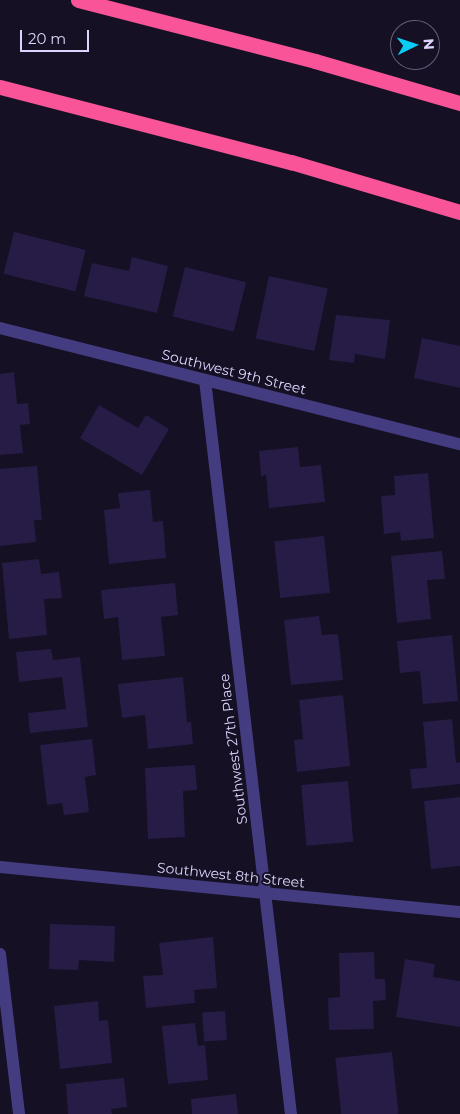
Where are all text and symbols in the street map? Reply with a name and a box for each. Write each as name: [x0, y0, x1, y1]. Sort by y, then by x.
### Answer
scale bar: [22, 20, 91, 52]
north arrow: [390, 20, 440, 70]
text: 20 m: [28, 29, 66, 48]
text: N: [420, 38, 438, 50]
street label: Southwest 9th Street: [160, 346, 308, 398]
street label: Southwest 27th Place: [215, 673, 251, 825]
street label: Southwest 8th Street: [156, 859, 306, 891]

